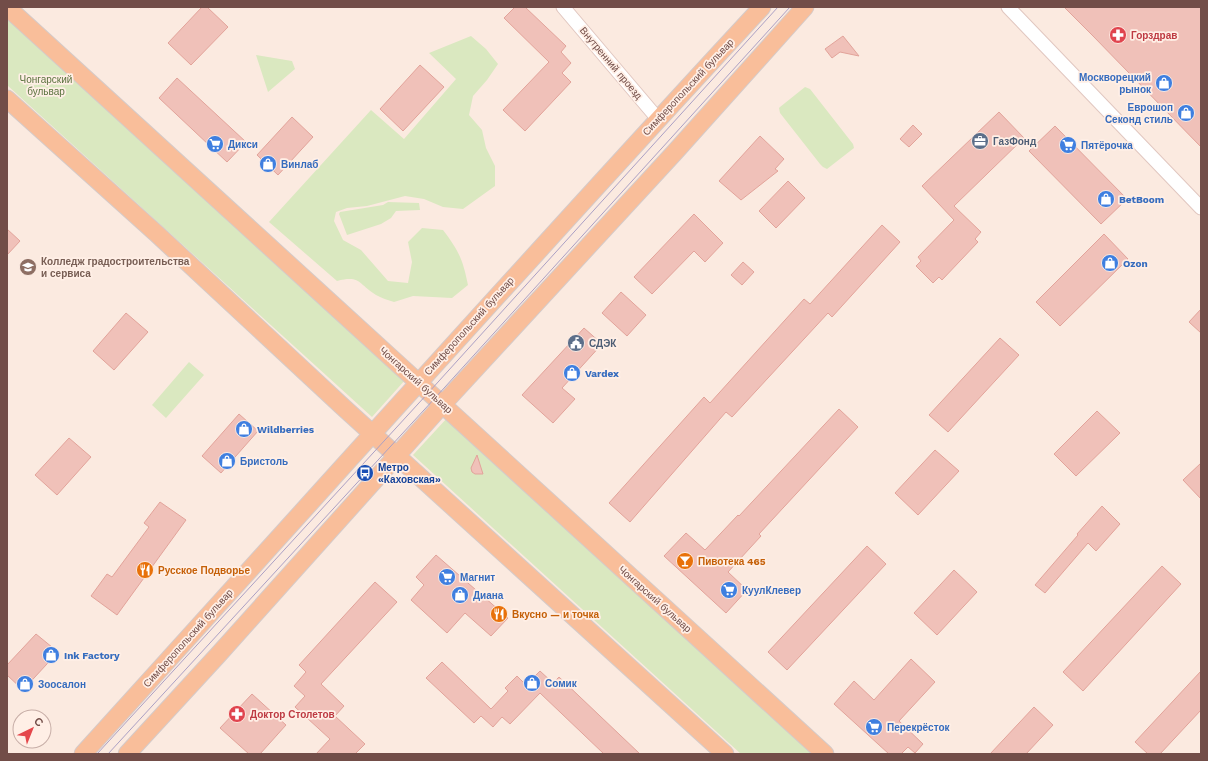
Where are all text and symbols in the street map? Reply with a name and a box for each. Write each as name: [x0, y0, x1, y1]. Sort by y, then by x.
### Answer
street label: Внутренний проезд: [578, 25, 644, 101]
pharmacy icon: Горздрав: [1108, 25, 1128, 45]
place label: Горздрав: [1131, 30, 1177, 41]
street label: Симферопольский бульвар: [640, 36, 736, 138]
place label: Москворецкий рынок: [1079, 72, 1152, 95]
shop icon: Москворецкий рынок: [1154, 73, 1174, 93]
park label: Чонгарский бульвар: [20, 74, 72, 97]
place label: Еврошоп Секонд стиль: [1105, 102, 1173, 125]
shop icon: Еврошоп Секонд стиль: [1176, 103, 1196, 123]
office icon: ГазФонд: [970, 131, 990, 151]
supermarket icon: Дикси: [205, 134, 225, 154]
supermarket icon: Пятёрочка: [1058, 135, 1078, 155]
place label: ГазФонд: [993, 136, 1037, 147]
place label: Дикси: [228, 139, 258, 150]
place label: Пятёрочка: [1081, 140, 1133, 151]
shop icon: Винлаб: [258, 154, 278, 174]
place label: Винлаб: [281, 159, 319, 170]
shop icon: BetBoom: [1096, 189, 1116, 209]
place label: BetBoom: [1119, 194, 1164, 205]
shop icon: Ozon: [1100, 253, 1120, 273]
place label: Колледж градостроительства и сервиса: [41, 256, 190, 279]
school or university icon: Колледж градостроительства и сервиса: [18, 257, 38, 277]
place label: Ozon: [1123, 258, 1148, 269]
street label: Симферопольский бульвар: [422, 274, 516, 377]
public building icon: СДЭК: [566, 333, 586, 353]
place label: СДЭК: [589, 338, 617, 349]
street label: Чонгарский бульвар: [377, 344, 455, 416]
shop icon: Vardex: [562, 363, 582, 383]
place label: Vardex: [585, 368, 619, 379]
shop icon: Wildberries: [234, 419, 254, 439]
place label: Wildberries: [257, 424, 315, 435]
shop icon: Бристоль: [217, 451, 237, 471]
place label: Бристоль: [240, 456, 288, 467]
place label: Метро «Каховская»: [378, 462, 441, 485]
bus stop icon: Метро «Каховская»: [355, 463, 375, 483]
bar icon: Пивотека 465: [675, 551, 695, 571]
place label: Пивотека 465: [698, 556, 766, 567]
restaurant icon: Русское Подворье: [135, 560, 155, 580]
street label: Чонгарский бульвар: [616, 563, 694, 635]
place label: Русское Подворье: [158, 565, 250, 576]
supermarket icon: Магнит: [437, 567, 457, 587]
place label: Магнит: [460, 572, 495, 583]
supermarket icon: КуулКлевер: [719, 580, 739, 600]
shop icon: Диана: [450, 585, 470, 605]
place label: КуулКлевер: [742, 585, 801, 596]
street label: Симферопольский бульвар: [141, 586, 235, 689]
place label: Диана: [473, 590, 504, 601]
restaurant icon: Вкусно — и точка: [489, 604, 509, 624]
place label: Вкусно — и точка: [512, 609, 599, 620]
shop icon: Ink Factory: [41, 645, 61, 665]
place label: Ink Factory: [64, 650, 120, 661]
shop icon: Сомик: [522, 673, 542, 693]
shop icon: Зоосалон: [15, 674, 35, 694]
place label: Сомик: [545, 678, 578, 689]
place label: Зоосалон: [38, 679, 86, 690]
pharmacy icon: Доктор Столетов: [227, 704, 247, 724]
north arrow: [12, 709, 52, 749]
place label: Доктор Столетов: [250, 709, 335, 720]
text: С: [31, 715, 46, 730]
supermarket icon: Перекрёсток: [864, 717, 884, 737]
place label: Перекрёсток: [887, 722, 951, 733]

